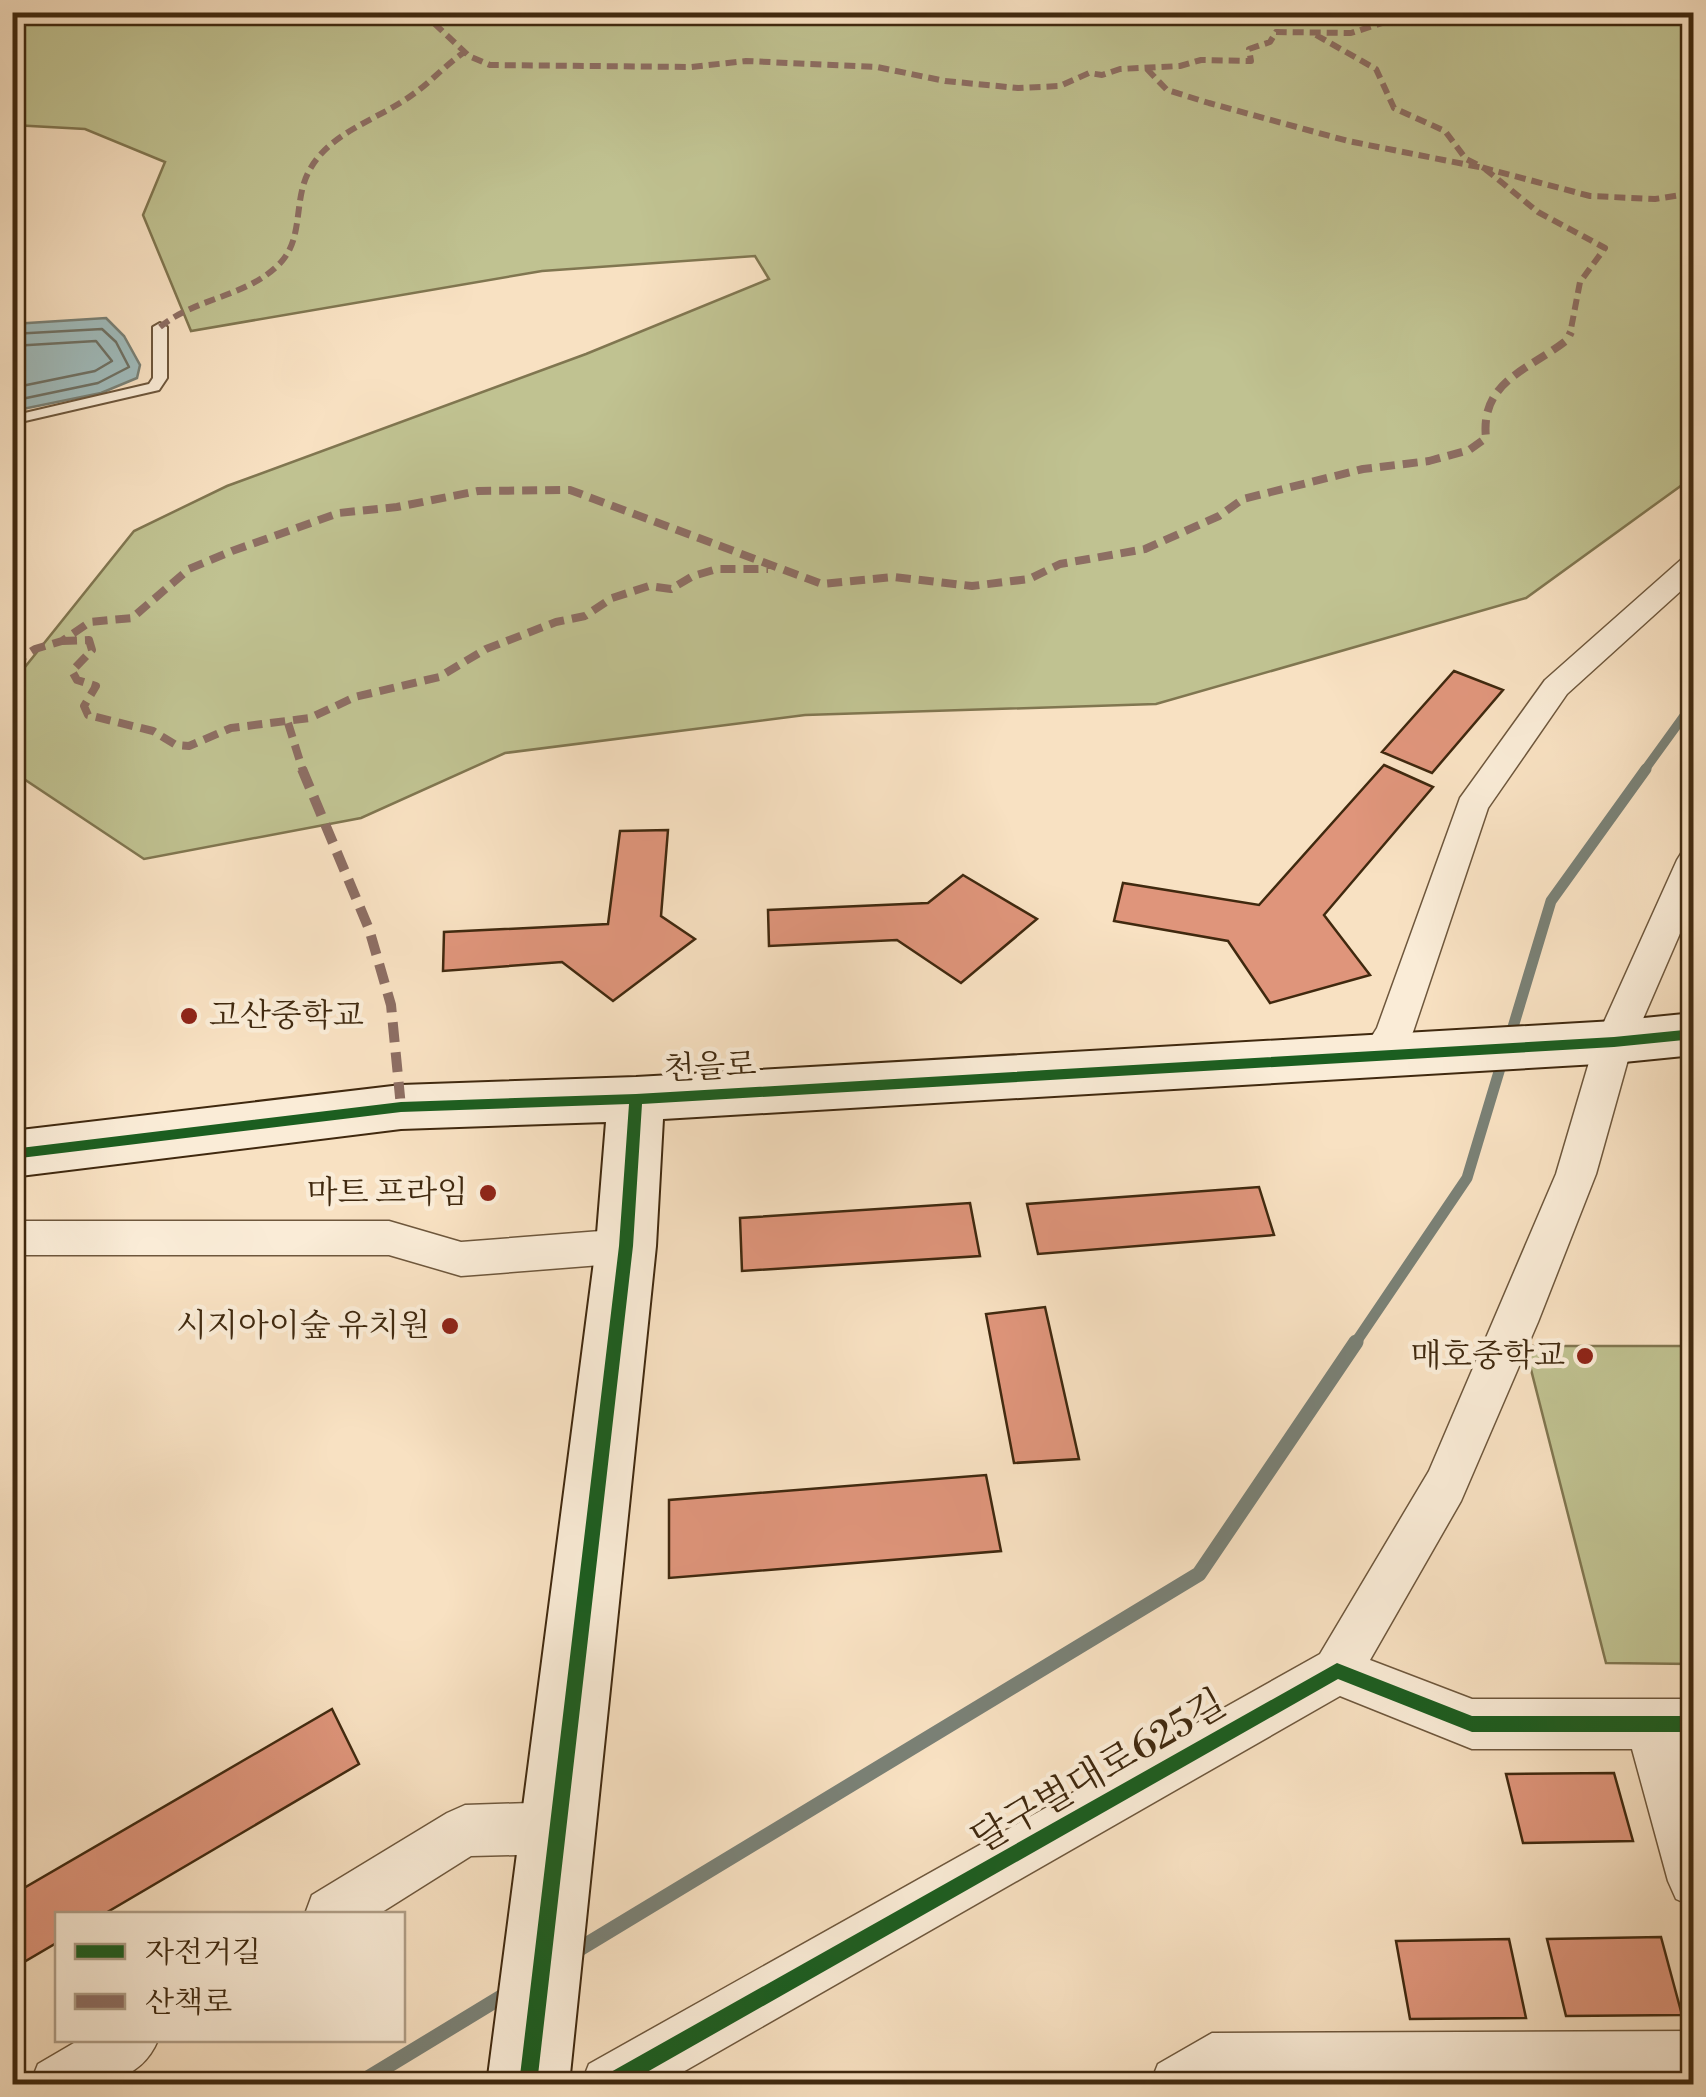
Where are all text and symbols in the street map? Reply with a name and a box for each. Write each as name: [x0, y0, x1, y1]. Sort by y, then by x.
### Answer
place label: 고산중학교: [209, 996, 364, 1036]
marker: 고산중학교: [178, 1005, 200, 1027]
street label: 천을로: [663, 1045, 757, 1089]
place label: 마트 프라임: [307, 1173, 468, 1213]
marker: 마트 프라임: [477, 1182, 499, 1204]
place label: 시지아이숲 유치원: [176, 1306, 430, 1346]
marker: 시지아이숲 유치원: [439, 1315, 461, 1337]
place label: 매호중학교: [1410, 1336, 1565, 1376]
marker: 매호중학교: [1574, 1345, 1596, 1367]
street label: 달구벌대로625길: [963, 1680, 1235, 1864]
legend: [55, 1912, 405, 2042]
text: 자전거길: [145, 1934, 261, 1972]
text: 산책로: [145, 1984, 232, 2022]

